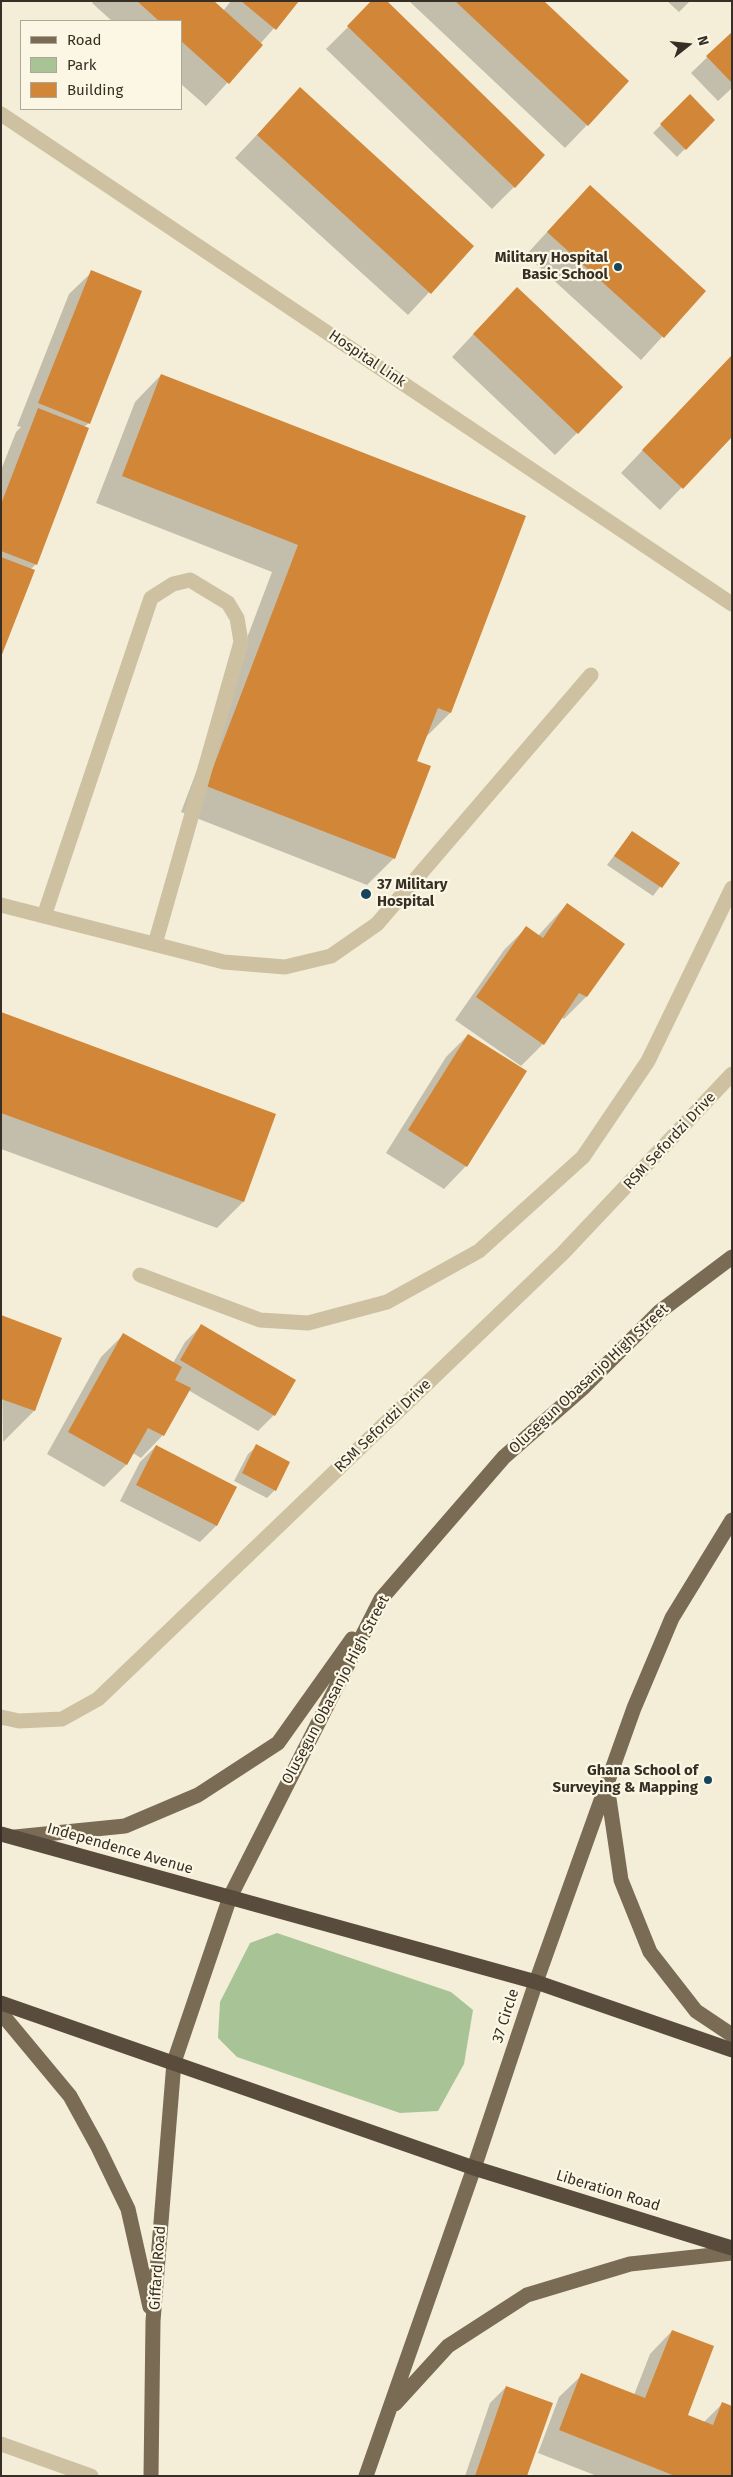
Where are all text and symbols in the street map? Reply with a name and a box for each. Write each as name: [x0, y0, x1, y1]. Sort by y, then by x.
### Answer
legend: [20, 20, 182, 110]
north arrow: [663, 20, 713, 70]
text: Road: [67, 31, 102, 49]
text: N: [693, 34, 712, 48]
text: Park: [67, 56, 97, 74]
text: Building: [67, 81, 123, 99]
place label: Military Hospital Basic School: [495, 249, 608, 284]
marker: Military Hospital Basic School: [612, 261, 624, 273]
street label: Hospital Link: [325, 327, 409, 391]
place label: 37 Military Hospital: [377, 876, 448, 911]
marker: 37 Military Hospital: [359, 887, 373, 901]
street label: RSM Sefordzi Drive: [620, 1088, 720, 1194]
street label: Olusegun Obasanjo High Street: [506, 1300, 672, 1458]
street label: RSM Sefordzi Drive: [331, 1375, 435, 1477]
street label: Olusegun Obasanjo High Street: [278, 1592, 394, 1788]
place label: Ghana School of Surveying & Mapping: [553, 1762, 698, 1797]
marker: Ghana School of Surveying & Mapping: [702, 1774, 714, 1786]
street label: Independence Avenue: [45, 1820, 195, 1878]
street label: 37 Circle: [489, 1987, 523, 2045]
street label: Liberation Road: [554, 2167, 662, 2215]
street label: Giffard Road: [146, 2225, 170, 2311]

